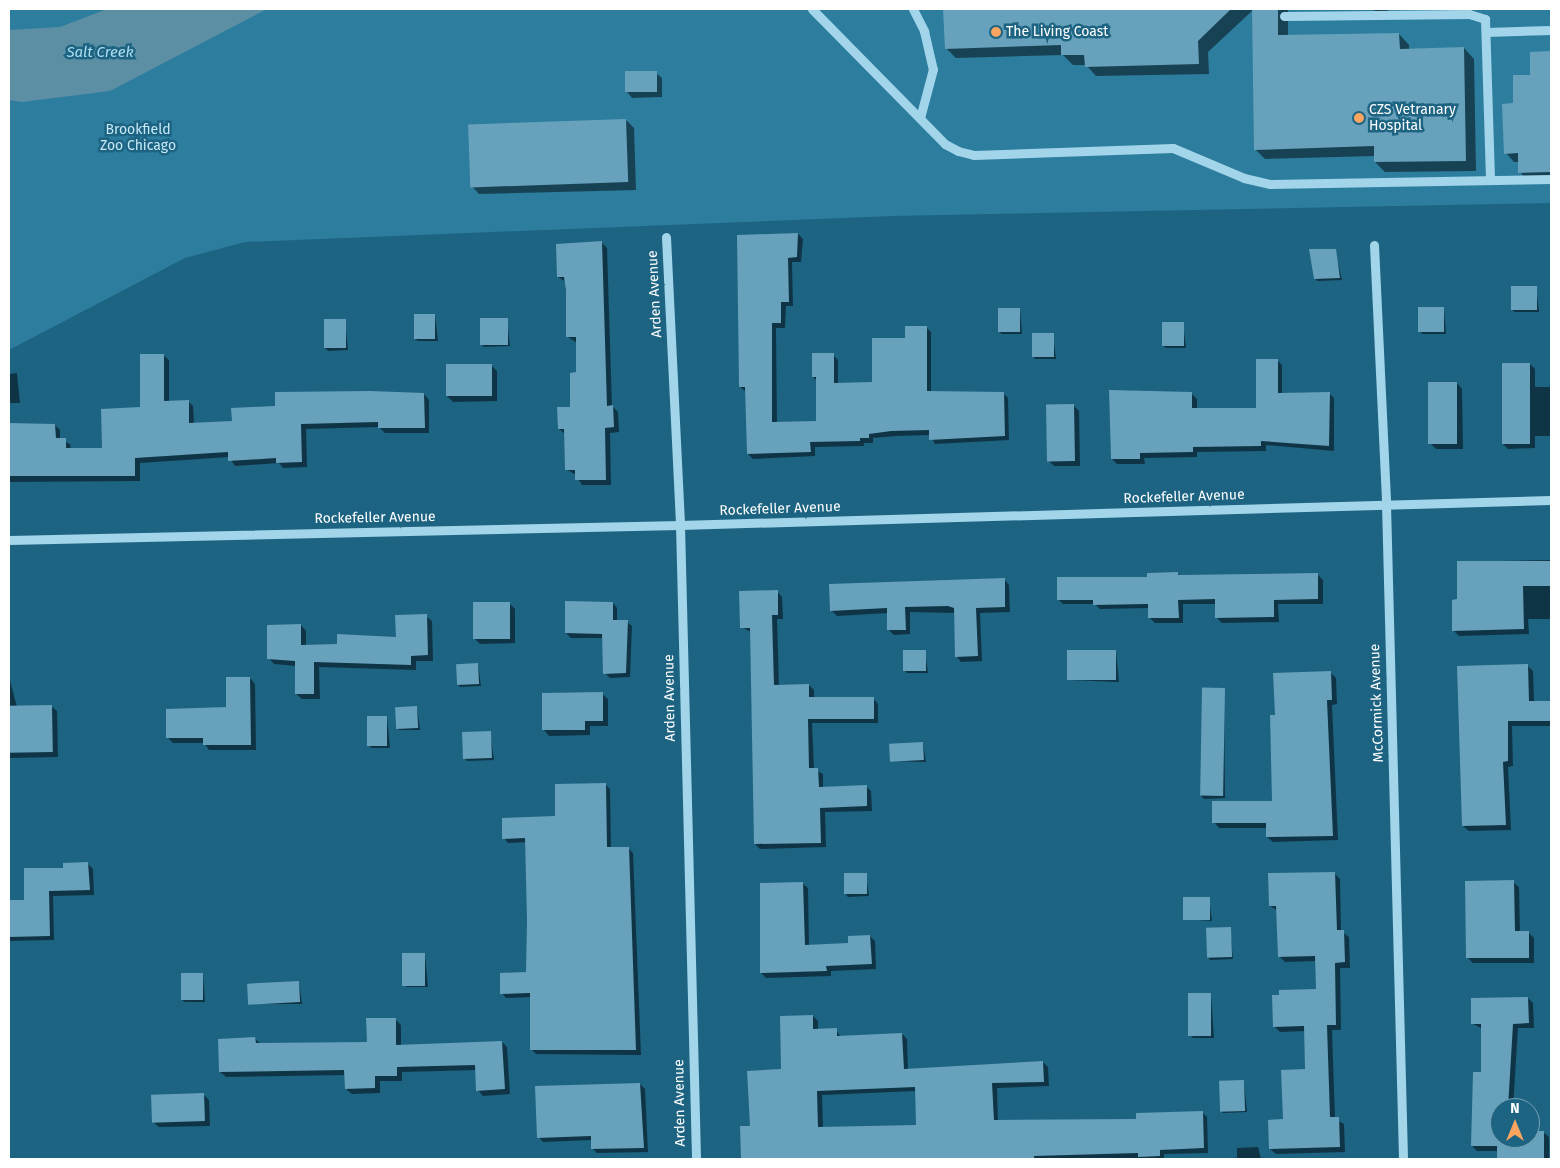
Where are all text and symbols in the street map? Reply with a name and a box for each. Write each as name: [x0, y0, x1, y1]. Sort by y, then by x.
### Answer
place label: The Living Coast: [1006, 24, 1108, 40]
marker: The Living Coast: [990, 26, 1002, 38]
water label: Salt Creek: [66, 44, 134, 62]
place label: CZS Vetranary Hospital: [1369, 102, 1456, 134]
marker: CZS Vetranary Hospital: [1353, 112, 1365, 124]
park label: Brookfield Zoo Chicago: [100, 122, 176, 154]
street label: Arden Avenue: [644, 250, 666, 338]
street label: Rockefeller Avenue: [1123, 486, 1245, 508]
street label: Rockefeller Avenue: [719, 498, 841, 520]
street label: Rockefeller Avenue: [314, 509, 436, 527]
street label: McCormick Avenue: [1367, 643, 1387, 763]
street label: Arden Avenue: [661, 654, 679, 742]
street label: Arden Avenue: [671, 1059, 689, 1147]
north arrow: [1490, 1098, 1540, 1148]
text: N: [1510, 1100, 1520, 1117]

